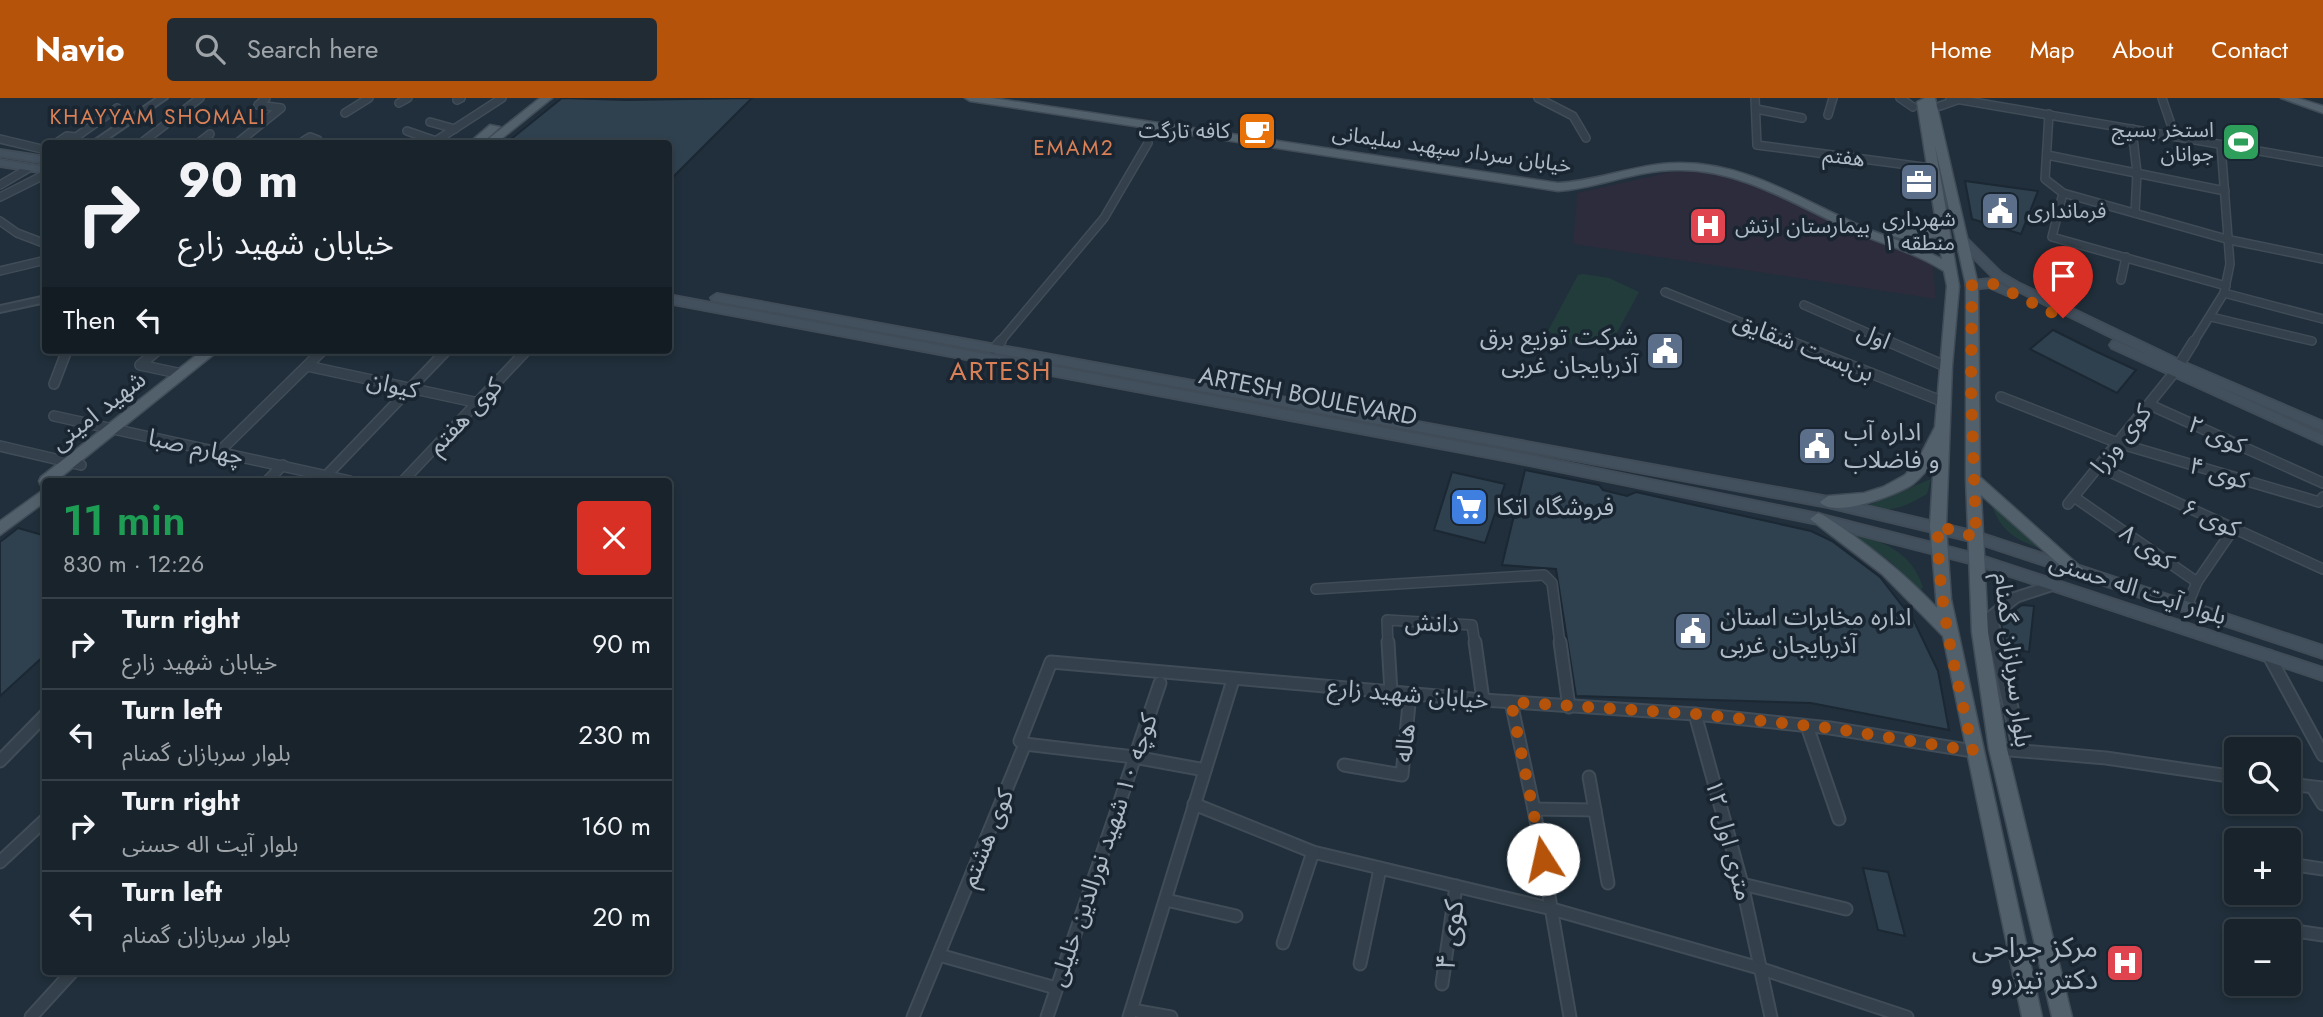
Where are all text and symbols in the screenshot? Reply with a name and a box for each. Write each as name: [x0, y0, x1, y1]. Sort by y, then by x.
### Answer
search box: [167, 18, 657, 81]
text: Navio: [35, 26, 125, 73]
icon: search: [191, 30, 229, 68]
text: Search here: [247, 30, 378, 68]
text: Home: [1930, 32, 1992, 67]
text: Map: [2030, 32, 2074, 67]
text: About: [2112, 32, 2173, 67]
text: Contact: [2211, 32, 2288, 67]
district label: KHAYYAM SHOMALI: [49, 102, 267, 132]
cafe icon: کافه تارگت: [1236, 110, 1278, 152]
place label: استخر بسیج جوانان: [2112, 115, 2214, 169]
place label: کافه تارگت: [1138, 116, 1230, 146]
street label: خیابان سردار سپهبد سلیمانی: [1330, 117, 1574, 181]
sports icon: استخر بسیج جوانان: [2220, 121, 2262, 163]
district label: EMAM2: [1033, 133, 1115, 163]
street label: هفتم: [1821, 140, 1867, 174]
text: 90 m: [178, 145, 298, 215]
office icon: شهرداری منطقه ۱: [1898, 161, 1940, 203]
icon: right: [63, 168, 154, 259]
public building icon: فرمانداری: [1979, 190, 2021, 232]
place label: فرمانداری: [2027, 196, 2107, 226]
place label: شهرداری منطقه ۱: [1882, 204, 1956, 258]
hospital icon: بیمارستان ارتش: [1687, 205, 1729, 247]
place label: بیمارستان ارتش: [1735, 211, 1870, 241]
text: خیابان شهید زارع: [178, 220, 394, 266]
pin: [2033, 246, 2093, 318]
icon: arrive: [2044, 257, 2082, 295]
text: Then: [63, 301, 116, 339]
icon: left: [130, 301, 168, 339]
street label: بن‌بست شقایق: [1729, 302, 1880, 391]
street label: اول: [1852, 313, 1896, 358]
place label: شرکت توزیع برق آذربایجان غربی: [1480, 319, 1639, 382]
public building icon: شرکت توزیع برق آذربایجان غربی: [1644, 330, 1686, 372]
district label: ARTESH: [950, 352, 1052, 390]
street label: ARTESH BOULEVARD: [1196, 357, 1420, 434]
street label: شهید امینی: [42, 362, 153, 459]
street label: کیوان: [364, 362, 424, 408]
street label: کوی هفتم: [419, 369, 511, 462]
street label: کوی وزرا: [2082, 396, 2160, 481]
street label: کوی ۲: [2183, 406, 2253, 463]
place label: اداره آب و فاضلاب: [1844, 414, 1940, 477]
street label: چهارم صبا: [145, 419, 247, 475]
public building icon: اداره آب و فاضلاب: [1796, 425, 1838, 467]
street label: کوی ۴: [2185, 447, 2254, 498]
supermarket icon: فروشگاه اتکا: [1448, 486, 1490, 528]
place label: فروشگاه اتکا: [1496, 489, 1614, 524]
street label: کوی ۶: [2177, 489, 2247, 546]
text: 11 min: [63, 490, 186, 551]
button: close: [577, 501, 651, 575]
street label: کوی ۸: [2113, 515, 2183, 579]
street label: بلوار آیت اله حسنی: [2045, 543, 2231, 634]
text: 830 m · 12:26: [63, 547, 204, 581]
street label: بلوار سربازان گمنام: [1984, 571, 2042, 749]
place label: اداره مخابرات استان آذربایجان غربی: [1720, 599, 1912, 662]
text: Turn right: [122, 600, 240, 638]
street label: دانش: [1404, 604, 1460, 641]
public building icon: اداره مخابرات استان آذربایجان غربی: [1672, 610, 1714, 652]
icon: right: [63, 625, 101, 663]
text: 90 m: [592, 625, 651, 663]
text: خیابان شهید زارع: [122, 645, 277, 679]
street label: خیابان شهید زارع: [1326, 669, 1490, 718]
text: Turn left: [122, 691, 222, 729]
street label: کوچه ۱۰ شهید نورالدین خلیلی: [1039, 708, 1166, 991]
icon: left: [63, 716, 101, 754]
text: 230 m: [578, 716, 651, 754]
street label: هاله: [1385, 722, 1424, 764]
text: بلوار سربازان گمنام: [122, 736, 291, 770]
map controls: [2224, 737, 2301, 996]
button: search: [2224, 737, 2301, 814]
street label: ۱۲ متری اول: [1696, 775, 1762, 904]
text: Turn right: [122, 782, 240, 820]
street label: کوی هشتم: [951, 782, 1023, 892]
icon: right: [63, 807, 101, 845]
text: 160 m: [581, 807, 651, 845]
position arrow: [1506, 822, 1580, 896]
text: بلوار آیت اله حسنی: [122, 827, 299, 861]
button: +: [2224, 828, 2301, 905]
text: Turn left: [122, 873, 222, 911]
street label: کوی ۴: [1424, 897, 1475, 973]
icon: left: [63, 898, 101, 936]
text: 20 m: [593, 898, 651, 936]
text: بلوار سربازان گمنام: [122, 918, 291, 952]
button: −: [2224, 919, 2301, 996]
place label: مرکز جراحی دکتر تیزرو: [1972, 927, 2098, 1000]
hospital icon: مرکز جراحی دکتر تیزرو: [2104, 942, 2146, 984]

